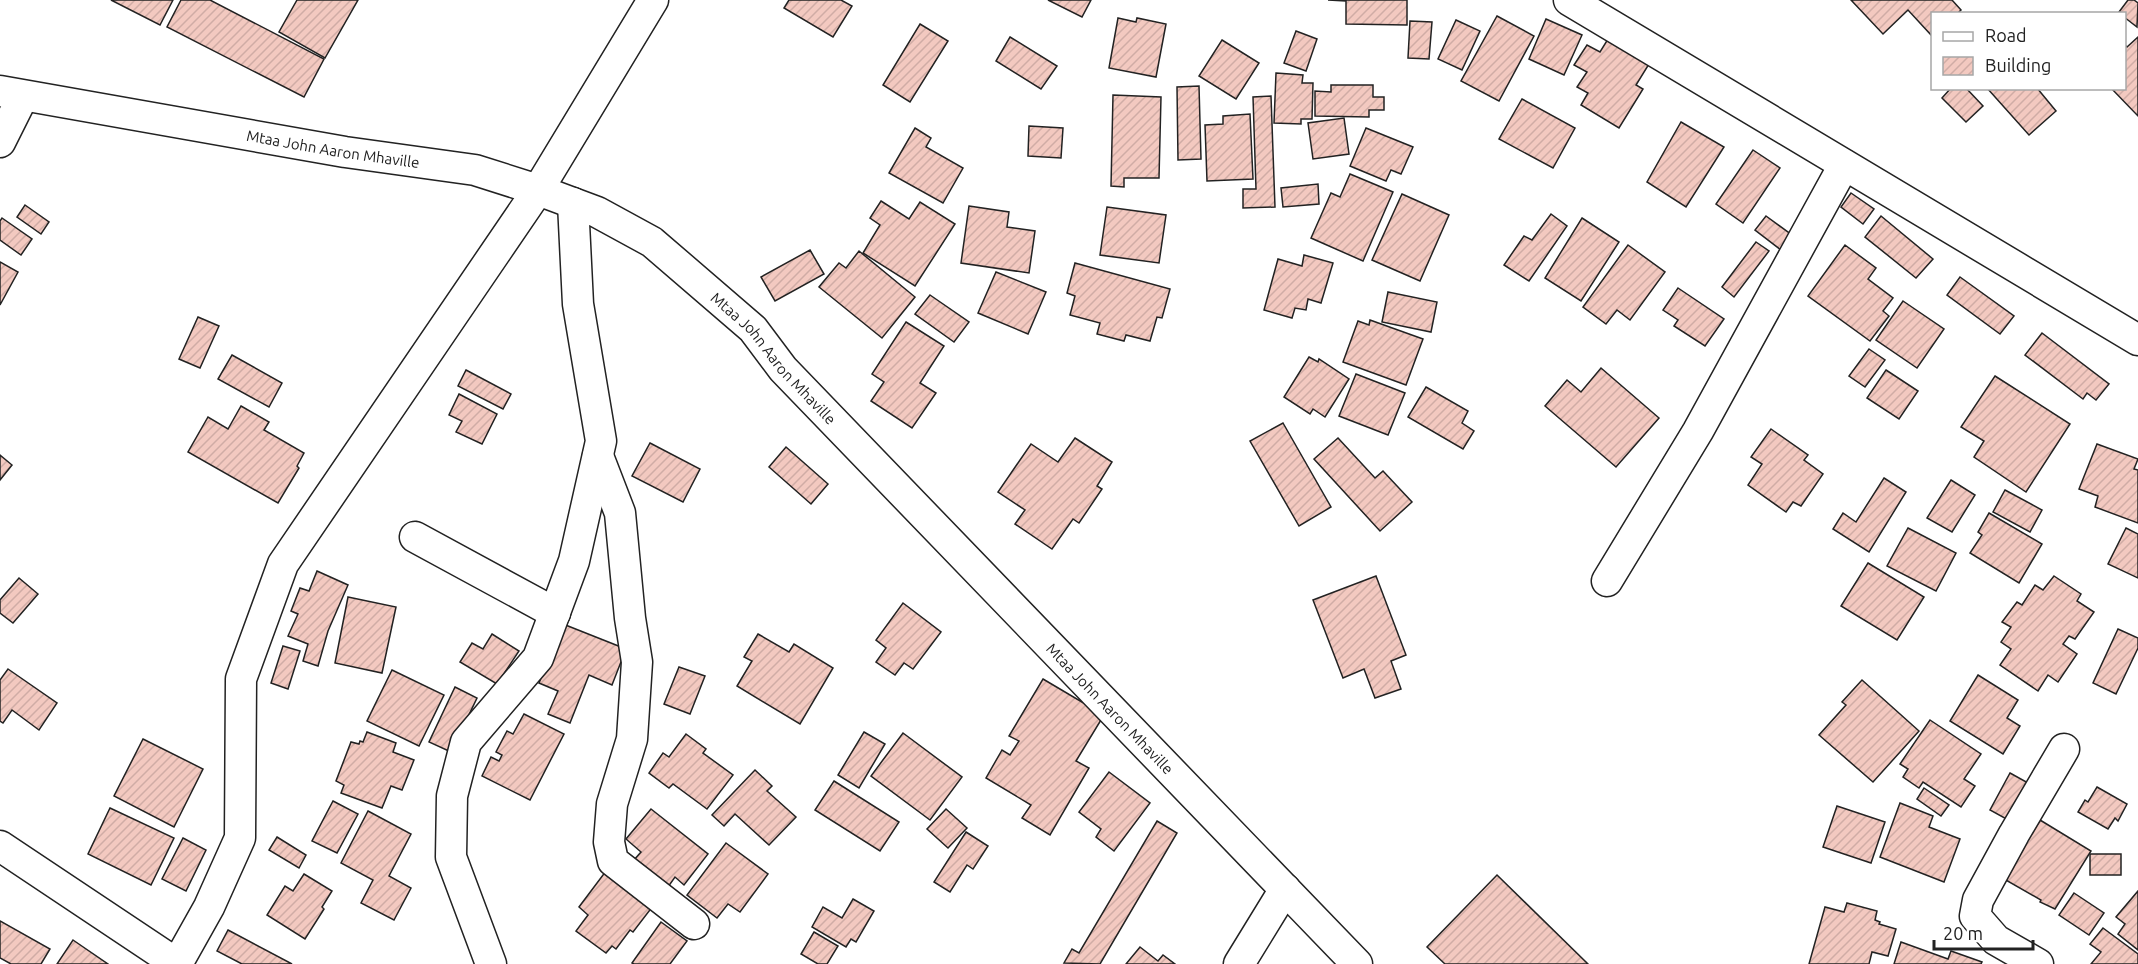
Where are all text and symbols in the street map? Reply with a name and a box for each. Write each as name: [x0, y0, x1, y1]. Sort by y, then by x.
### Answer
legend: [1931, 12, 2126, 90]
text: Road: [1985, 25, 2027, 45]
text: Building: [1985, 55, 2051, 75]
street label: Mtaa John Aaron Mhaville: [245, 126, 421, 171]
street label: Mtaa John Aaron Mhaville: [708, 289, 840, 427]
street label: Mtaa John Aaron Mhaville: [1043, 639, 1177, 777]
scale bar: [1934, 913, 2033, 951]
text: 20 m: [1943, 923, 1983, 943]

